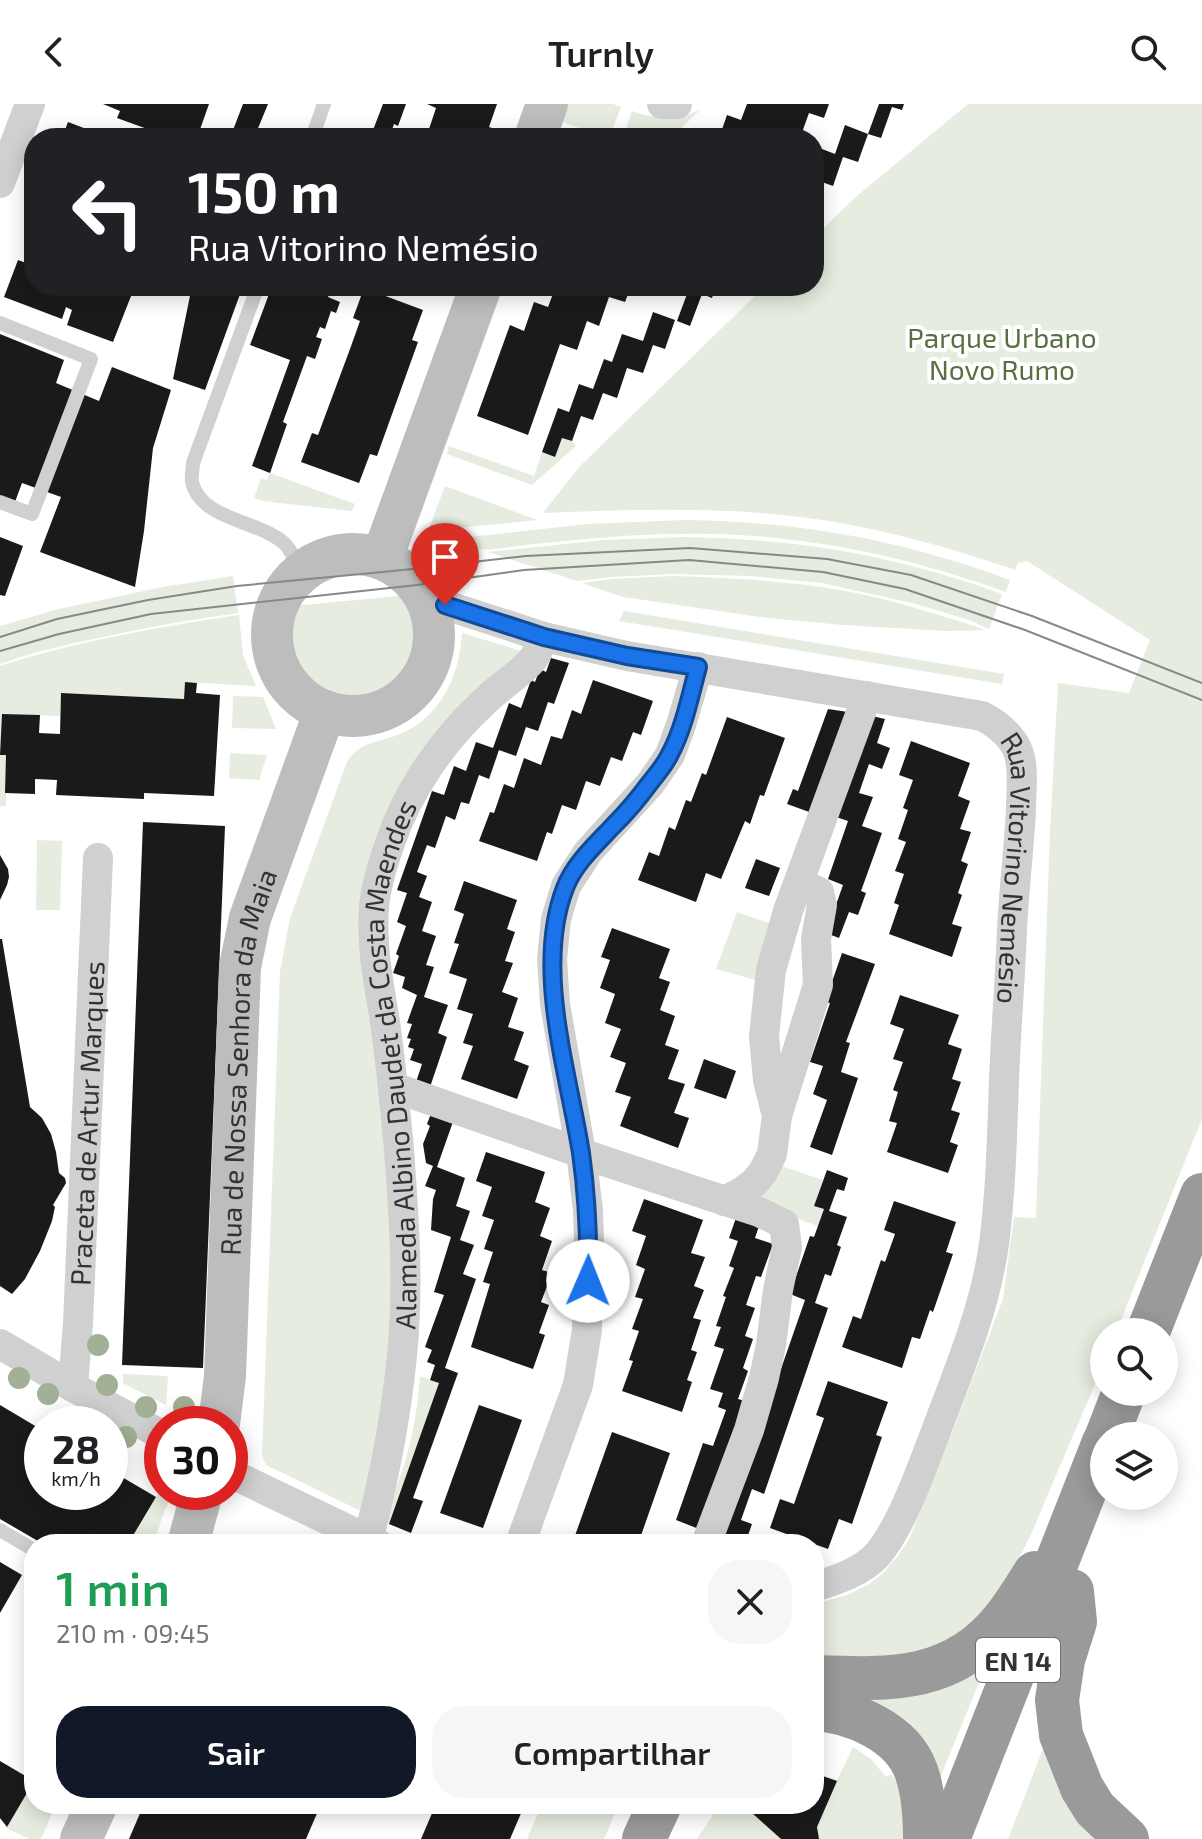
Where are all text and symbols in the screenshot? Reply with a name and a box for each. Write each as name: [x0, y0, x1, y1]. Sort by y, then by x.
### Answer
icon: back: [32, 30, 76, 74]
icon: search: [1126, 30, 1170, 74]
text: Turnly: [548, 31, 654, 74]
text: 150 m: [188, 157, 340, 224]
icon: left: [56, 160, 160, 264]
text: Rua Vitorino Nemésio: [188, 225, 539, 268]
park label: Parque Urbano Novo Rumo: [907, 320, 1097, 386]
pin: [411, 523, 479, 605]
icon: arrive: [423, 535, 467, 579]
street label: Rua Vitorino Nemésio: [991, 725, 1039, 1005]
street label: Alameda Albino Daudet da Costa Maendes: [356, 794, 423, 1330]
street label: Rua de Nossa Senhora da Maia: [212, 864, 283, 1256]
street label: Praceta de Artur Marques: [63, 960, 111, 1286]
position arrow: [546, 1239, 630, 1323]
map controls: [1090, 1318, 1178, 1510]
button: search: [1090, 1318, 1178, 1406]
speed limit sign: 30: [144, 1406, 248, 1510]
button: layers: [1090, 1422, 1178, 1510]
text: 28: [52, 1424, 100, 1472]
text: km/h: [51, 1466, 101, 1490]
text: 1 min: [56, 1558, 170, 1616]
button: close: [708, 1560, 792, 1644]
text: 210 m · 09:45: [56, 1617, 210, 1648]
road number: EN 14: [976, 1638, 1060, 1682]
button: Sair: [56, 1706, 416, 1798]
button: Compartilhar: [432, 1706, 792, 1798]

